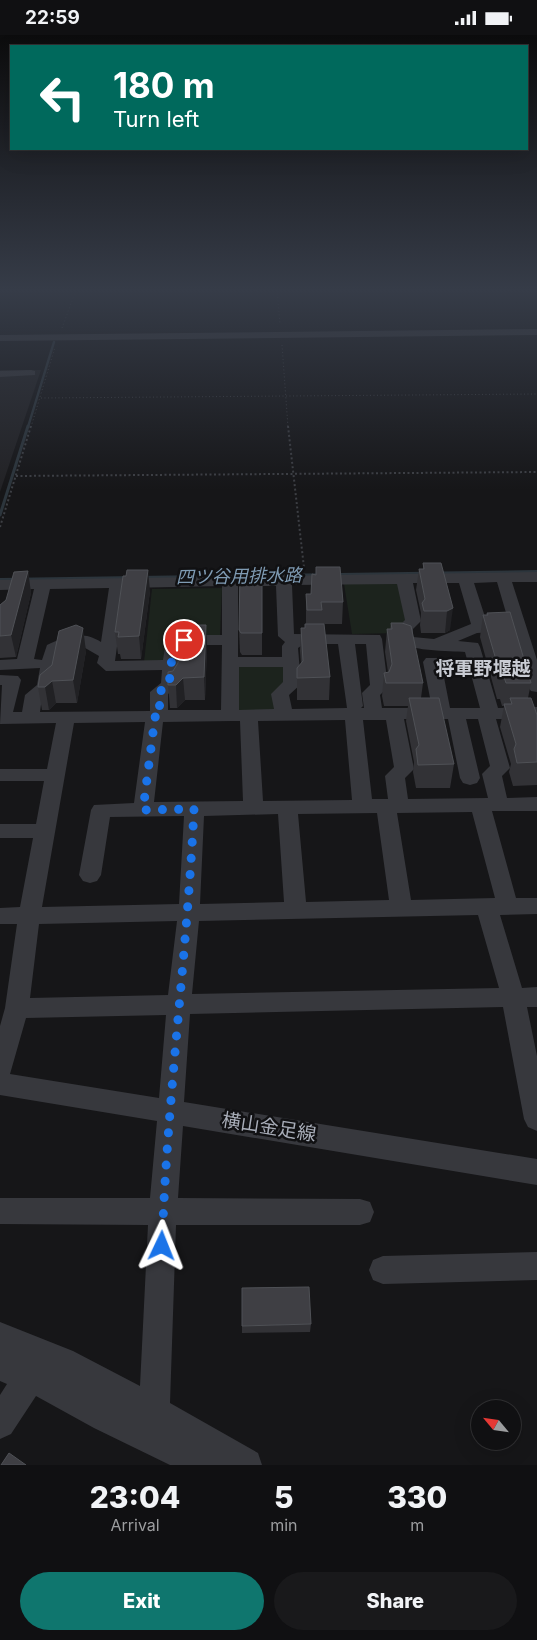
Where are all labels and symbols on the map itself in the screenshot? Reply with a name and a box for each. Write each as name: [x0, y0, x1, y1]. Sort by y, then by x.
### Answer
water label: 四ツ谷用排水路: [176, 564, 304, 588]
pin: [163, 619, 205, 661]
district label: 将軍野堰越: [435, 657, 531, 680]
street label: 横山金足線: [220, 1108, 318, 1146]
position arrow: [135, 1219, 187, 1271]
north arrow: [471, 1400, 521, 1450]

